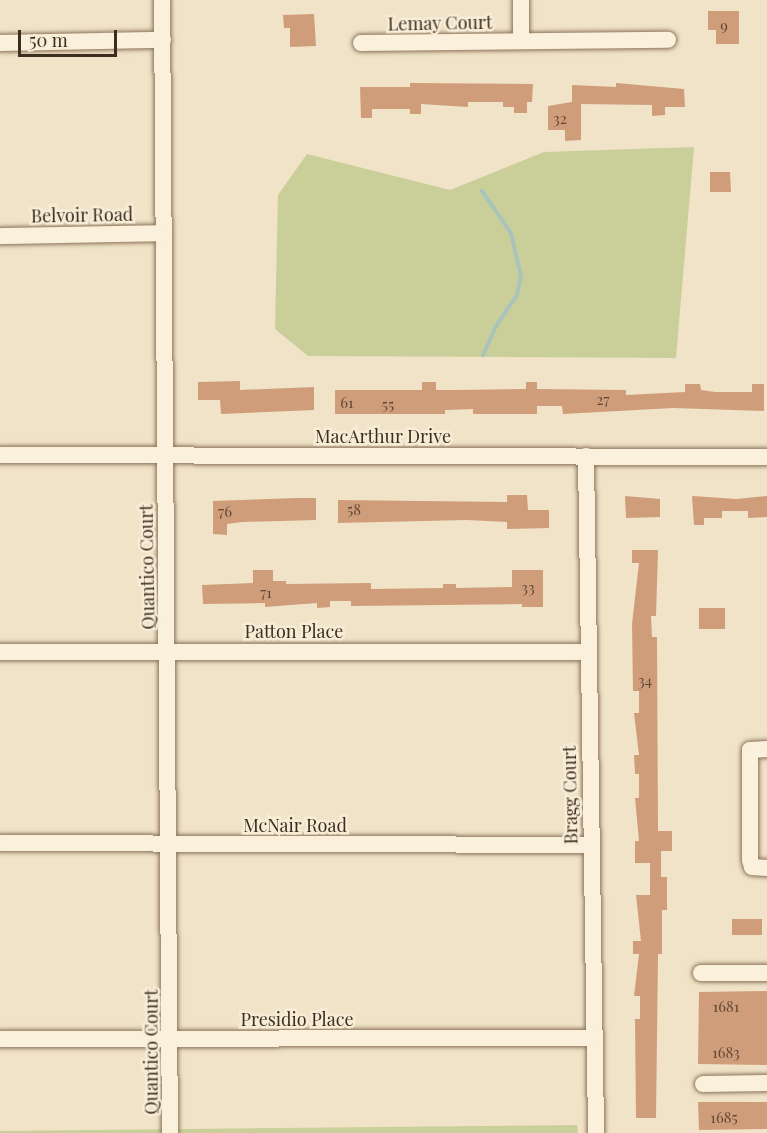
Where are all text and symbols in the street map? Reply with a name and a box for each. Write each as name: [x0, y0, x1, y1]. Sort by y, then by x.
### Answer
street label: Lemay Court: [387, 11, 493, 35]
house number: 9: [720, 17, 728, 35]
scale bar: [21, 18, 120, 56]
text: 50 m: [29, 28, 68, 52]
house number: 32: [553, 110, 567, 128]
street label: Belvoir Road: [30, 203, 134, 227]
house number: 27: [596, 391, 610, 409]
house number: 61: [340, 394, 354, 412]
house number: 55: [382, 396, 394, 414]
street label: MacArthur Drive: [315, 425, 451, 447]
house number: 58: [347, 501, 361, 519]
house number: 76: [218, 503, 232, 521]
street label: Quantico Court: [135, 504, 159, 630]
house number: 33: [521, 579, 535, 597]
house number: 71: [260, 584, 272, 602]
street label: Patton Place: [245, 620, 343, 642]
house number: 34: [638, 672, 652, 690]
street label: Bragg Court: [558, 745, 582, 845]
street label: McNair Road: [243, 814, 347, 836]
street label: Quantico Court: [140, 989, 162, 1115]
house number: 1681: [713, 998, 739, 1016]
street label: Presidio Place: [240, 1008, 354, 1030]
house number: 1683: [712, 1044, 740, 1062]
house number: 1685: [710, 1109, 738, 1127]

